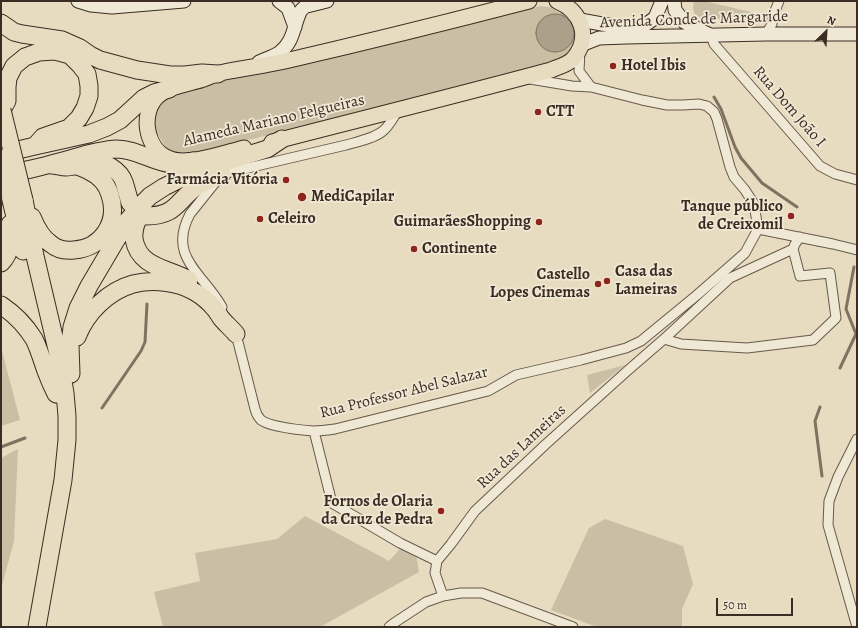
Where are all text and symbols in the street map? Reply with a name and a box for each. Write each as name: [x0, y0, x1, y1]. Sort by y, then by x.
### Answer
street label: Avenida Conde de Margaride: [599, 7, 789, 33]
north arrow: [806, 12, 846, 52]
text: N: [824, 12, 838, 29]
place label: Hotel Ibis: [621, 56, 686, 76]
marker: Hotel Ibis: [608, 61, 618, 71]
street label: Rua Dom João I: [749, 63, 829, 151]
street label: Alameda Mariano Felgueiras: [181, 91, 367, 151]
place label: CTT: [546, 102, 574, 122]
marker: CTT: [533, 107, 543, 117]
place label: Farmácia Vitória: [167, 170, 278, 190]
marker: Farmácia Vitória: [281, 175, 291, 185]
place label: MediCapilar: [311, 187, 394, 207]
marker: MediCapilar: [296, 191, 308, 203]
place label: Tanque público de Creixomil: [681, 197, 783, 235]
place label: Celeiro: [268, 209, 316, 229]
marker: Tanque público de Creixomil: [786, 211, 796, 221]
place label: GuimarãesShopping: [394, 212, 531, 232]
marker: Celeiro: [255, 214, 265, 224]
marker: GuimarãesShopping: [534, 217, 544, 227]
place label: Continente: [422, 239, 497, 259]
marker: Continente: [409, 244, 419, 254]
place label: Casa das Lameiras: [615, 262, 677, 300]
place label: Castello Lopes Cinemas: [490, 265, 590, 303]
marker: Casa das Lameiras: [602, 276, 612, 286]
marker: Castello Lopes Cinemas: [593, 279, 603, 289]
street label: Rua Professor Abel Salazar: [318, 363, 490, 423]
street label: Rua das Lameiras: [474, 401, 570, 493]
place label: Fornos de Olaria da Cruz de Pedra: [321, 492, 433, 530]
marker: Fornos de Olaria da Cruz de Pedra: [436, 506, 446, 516]
scale bar: [718, 590, 795, 616]
text: 50 m: [723, 597, 747, 613]

